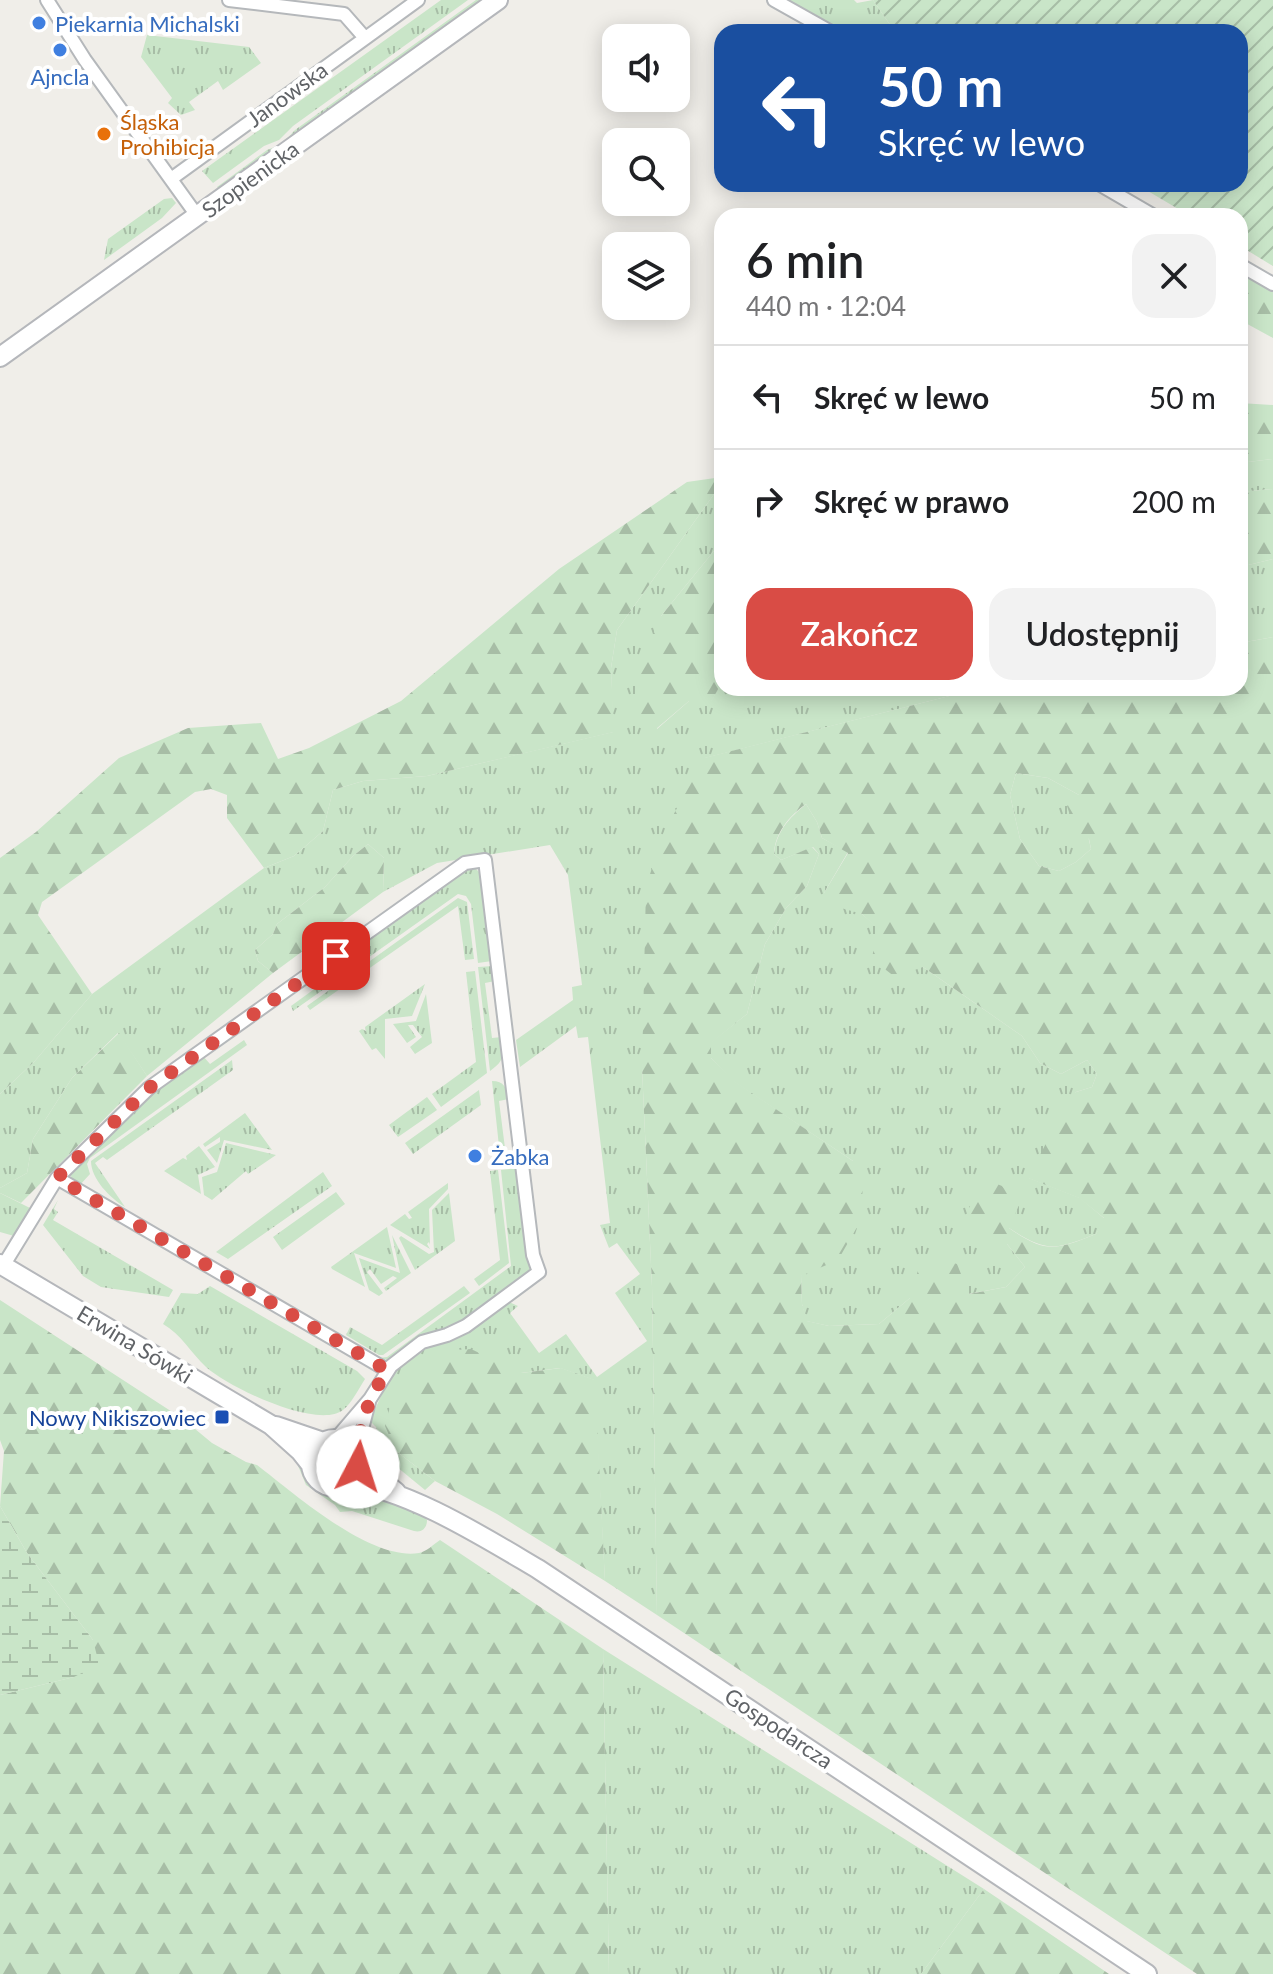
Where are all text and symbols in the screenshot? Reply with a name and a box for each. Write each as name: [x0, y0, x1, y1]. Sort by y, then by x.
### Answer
place label: Piekarnia Michalski: [55, 10, 240, 37]
marker: Piekarnia Michalski: [30, 14, 48, 32]
map controls: [602, 24, 690, 320]
button: sound: [602, 24, 690, 112]
marker: Ajncla: [51, 41, 69, 59]
text: 50 m: [878, 52, 1003, 119]
street label: Janowska: [241, 56, 333, 132]
icon: left: [746, 56, 850, 160]
place label: Ajncla: [30, 63, 90, 90]
place label: Śląska Prohibicja: [120, 108, 215, 160]
text: Skręć w lewo: [878, 120, 1085, 164]
marker: Śląska Prohibicja: [95, 125, 113, 143]
button: search: [602, 128, 690, 216]
street label: Szopienicka: [196, 135, 304, 223]
text: 6 min: [746, 231, 864, 288]
button: layers: [602, 232, 690, 320]
button: close: [1132, 234, 1216, 318]
text: 440 m · 12:04: [746, 290, 906, 322]
icon: left: [746, 375, 790, 419]
text: Skręć w lewo: [814, 379, 989, 415]
text: 50 m: [1149, 379, 1216, 415]
icon: right: [746, 479, 790, 523]
text: Skręć w prawo: [814, 483, 1009, 519]
text: 200 m: [1131, 483, 1216, 519]
button: Zakończ: [746, 588, 973, 680]
button: Udostępnij: [989, 588, 1216, 680]
pin: [302, 922, 370, 990]
icon: arrive: [314, 934, 358, 978]
place label: Żabka: [491, 1143, 550, 1170]
marker: Żabka: [466, 1147, 484, 1165]
street label: Erwina Sówki: [72, 1299, 198, 1389]
place label: Nowy Nikiszowiec: [29, 1404, 206, 1431]
marker: Nowy Nikiszowiec: [213, 1408, 231, 1426]
position arrow: [316, 1425, 400, 1509]
street label: Gospodarcza: [720, 1682, 838, 1774]

